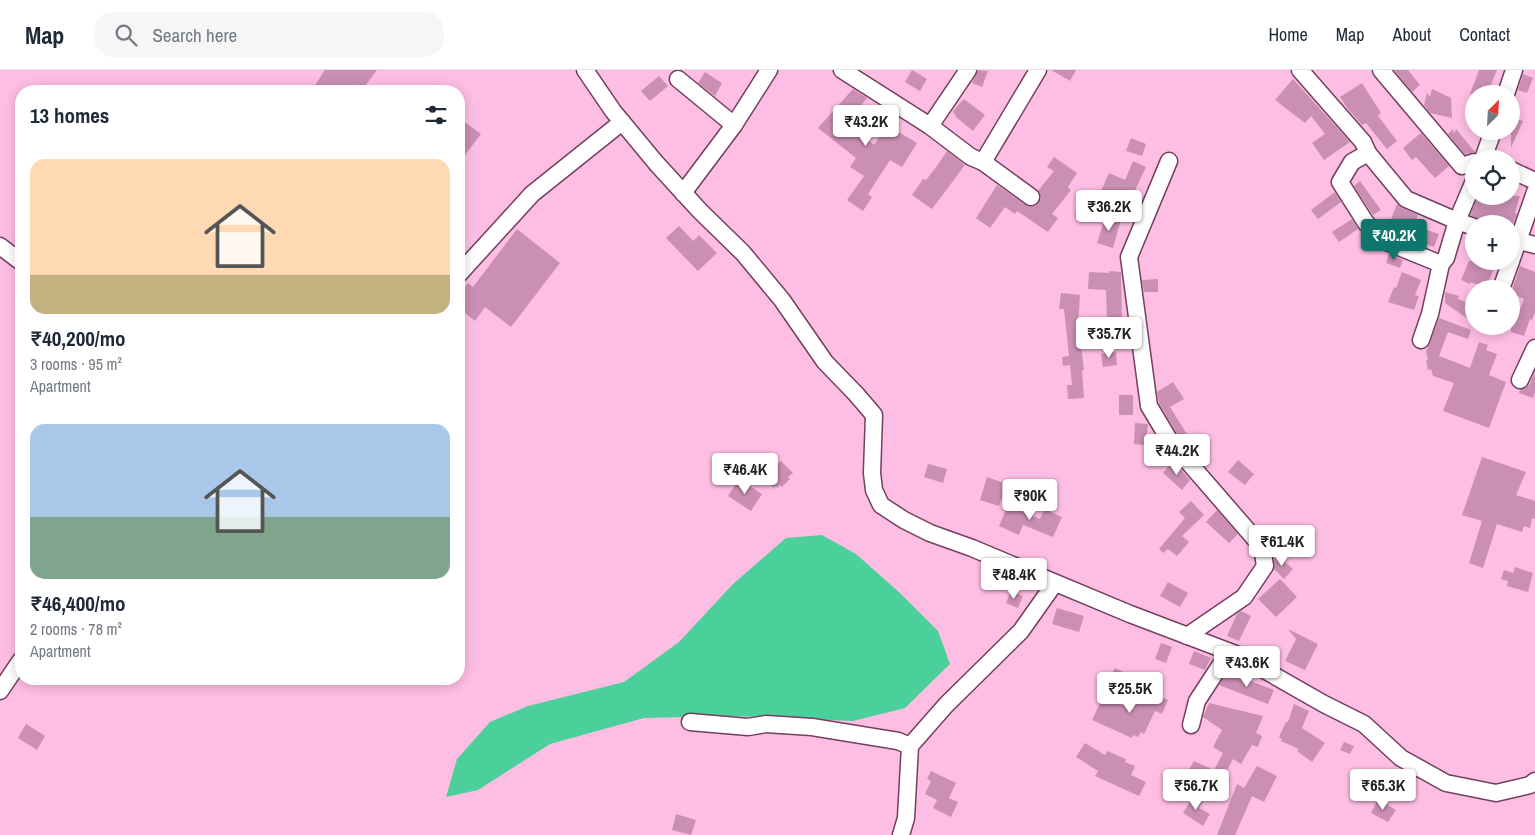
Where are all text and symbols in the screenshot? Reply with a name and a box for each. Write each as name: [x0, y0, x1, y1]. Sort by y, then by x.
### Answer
search box: [94, 12, 444, 57]
text: Map: [25, 19, 64, 51]
icon: search: [112, 21, 140, 49]
text: Search here: [152, 22, 237, 48]
text: Home: [1268, 22, 1308, 47]
text: Map: [1336, 22, 1365, 47]
text: About: [1393, 22, 1431, 47]
text: Contact: [1459, 22, 1510, 47]
north arrow: [1465, 85, 1520, 140]
map controls: [1465, 85, 1520, 335]
text: 13 homes: [30, 101, 109, 130]
icon: filters: [422, 101, 450, 129]
pin: ₹43.2K: [825, 104, 907, 147]
text: ₹43.2K: [844, 110, 888, 132]
button: locate: [1465, 150, 1520, 205]
pin: ₹36.2K: [1068, 190, 1150, 232]
icon: home: [195, 191, 285, 281]
text: ₹36.2K: [1087, 195, 1131, 217]
button: +: [1465, 215, 1520, 270]
pin: ₹40.2K: [1353, 218, 1435, 261]
text: ₹40.2K: [1372, 224, 1416, 246]
button: −: [1465, 280, 1520, 335]
pin: ₹35.7K: [1068, 316, 1150, 359]
text: ₹35.7K: [1087, 322, 1131, 344]
text: ₹40,200/mo: [30, 324, 125, 353]
text: 3 rooms · 95 m²: [30, 353, 122, 375]
text: Apartment: [30, 375, 91, 397]
pin: ₹44.2K: [1136, 434, 1218, 476]
text: ₹44.2K: [1155, 439, 1199, 461]
pin: ₹46.4K: [704, 452, 786, 495]
icon: home: [195, 456, 285, 546]
text: ₹46.4K: [723, 458, 767, 480]
pin: ₹90K: [1000, 478, 1060, 521]
text: ₹90K: [1013, 484, 1047, 506]
pin: ₹61.4K: [1241, 524, 1323, 567]
text: ₹61.4K: [1260, 530, 1304, 552]
pin: ₹48.4K: [973, 558, 1055, 600]
text: ₹48.4K: [992, 563, 1036, 585]
text: ₹46,400/mo: [30, 589, 125, 618]
text: 2 rooms · 78 m²: [30, 618, 122, 640]
text: Apartment: [30, 640, 91, 662]
pin: ₹43.6K: [1206, 646, 1288, 688]
text: ₹43.6K: [1225, 651, 1269, 673]
pin: ₹25.5K: [1089, 672, 1171, 714]
text: ₹25.5K: [1108, 677, 1152, 699]
pin: ₹56.7K: [1155, 768, 1237, 811]
pin: ₹65.3K: [1342, 768, 1424, 811]
text: ₹56.7K: [1174, 774, 1218, 796]
text: ₹65.3K: [1361, 774, 1405, 796]

